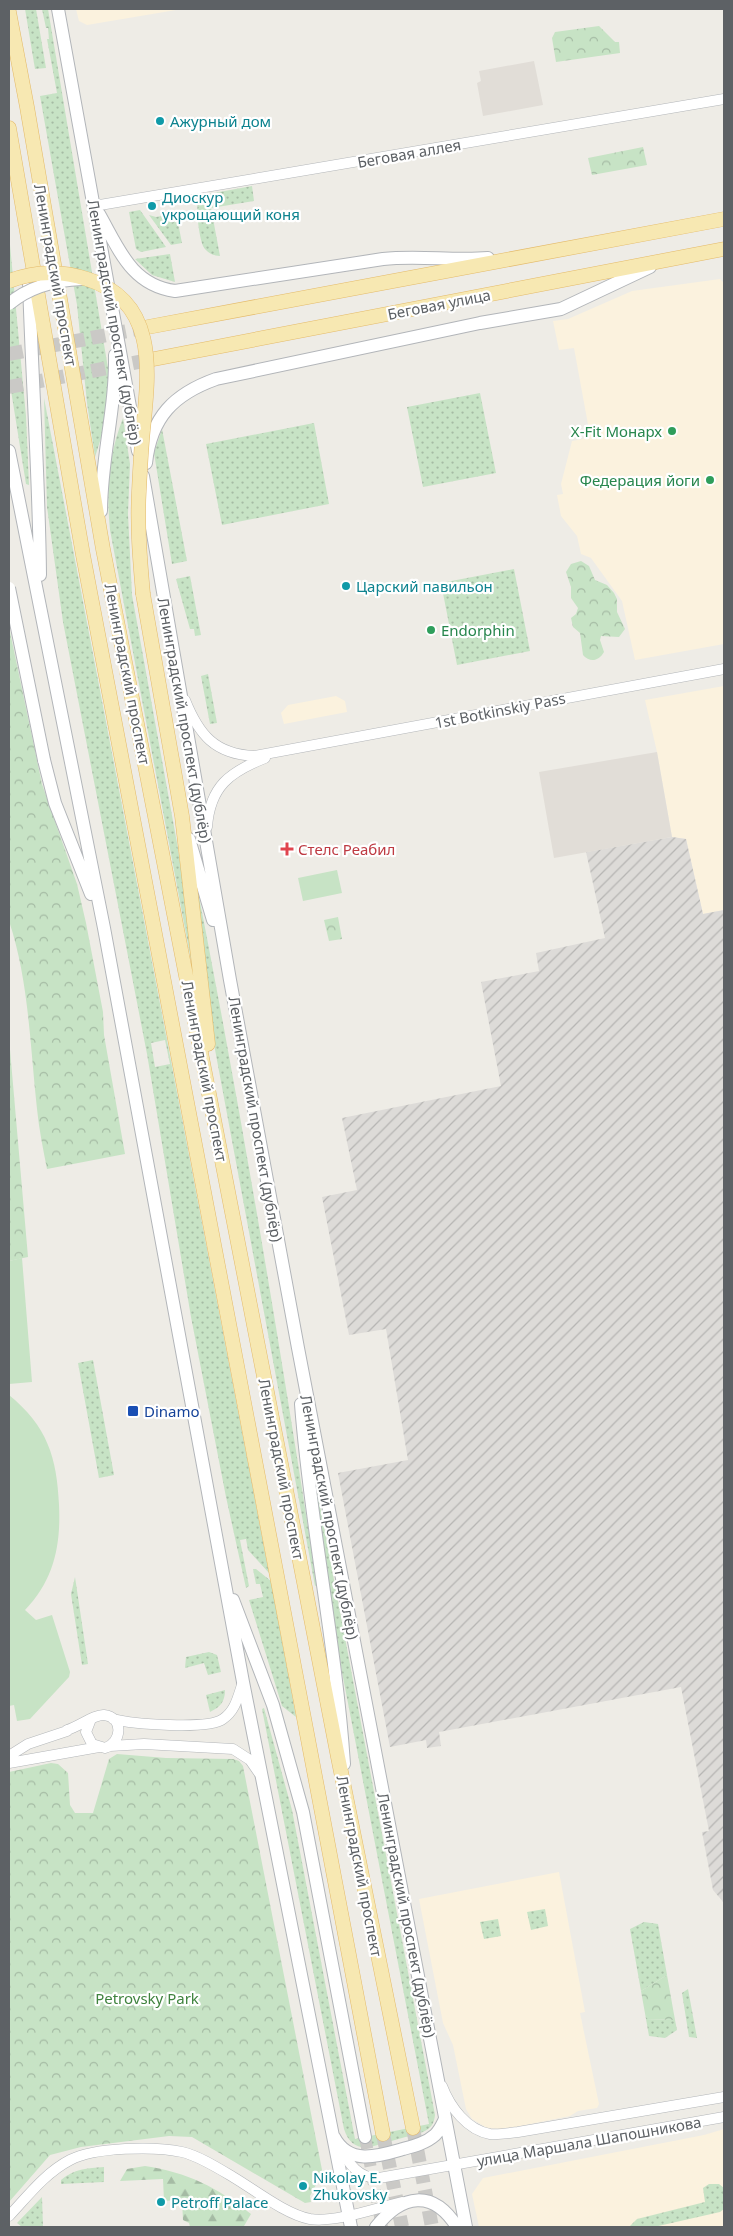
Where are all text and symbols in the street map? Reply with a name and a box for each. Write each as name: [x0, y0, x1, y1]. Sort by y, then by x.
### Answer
place label: Ажурный дом: [170, 111, 271, 131]
marker: Ажурный дом: [154, 115, 166, 127]
street label: Беговая аллея: [356, 134, 462, 172]
street label: Ленинградский проспект: [30, 183, 82, 368]
place label: Диоскур укрощающий коня: [162, 187, 300, 224]
street label: Ленинградский проспект (дублёр): [84, 198, 146, 446]
marker: Диоскур укрощающий коня: [146, 200, 158, 212]
street label: Беговая улица: [386, 284, 492, 324]
place label: X-Fit Монарх: [571, 421, 662, 441]
marker: X-Fit Монарх: [666, 425, 678, 437]
place label: Федерация йоги: [580, 470, 700, 490]
marker: Федерация йоги: [704, 474, 716, 486]
place label: Царский павильон: [356, 576, 493, 596]
marker: Царский павильон: [340, 580, 352, 592]
street label: Ленинградский проспект: [101, 582, 155, 766]
street label: Ленинградский проспект (дублёр): [154, 596, 216, 844]
place label: Endorphin: [441, 620, 515, 640]
marker: Endorphin: [425, 624, 437, 636]
street label: 1st Botkinskiy Pass: [433, 687, 567, 733]
place label: Стелс Реабил: [298, 839, 395, 859]
marker: Стелс Реабил: [280, 842, 294, 856]
street label: Ленинградский проспект: [178, 979, 232, 1163]
street label: Ленинградский проспект (дублёр): [225, 995, 287, 1243]
street label: Ленинградский проспект: [255, 1377, 309, 1561]
street label: Ленинградский проспект (дублёр): [296, 1393, 364, 1641]
place label: Dinamo: [144, 1401, 200, 1421]
marker: Dinamo: [126, 1404, 140, 1418]
street label: Ленинградский проспект: [333, 1774, 387, 1958]
street label: Ленинградский проспект (дублёр): [373, 1791, 441, 2039]
park label: Petrovsky Park: [95, 1988, 199, 2008]
street label: улица Маршала Шапошникова: [475, 2111, 703, 2171]
place label: Nikolay E. Zhukovsky: [313, 2167, 388, 2204]
marker: Nikolay E. Zhukovsky: [297, 2180, 309, 2192]
place label: Petroff Palace: [171, 2192, 269, 2212]
marker: Petroff Palace: [155, 2196, 167, 2208]

